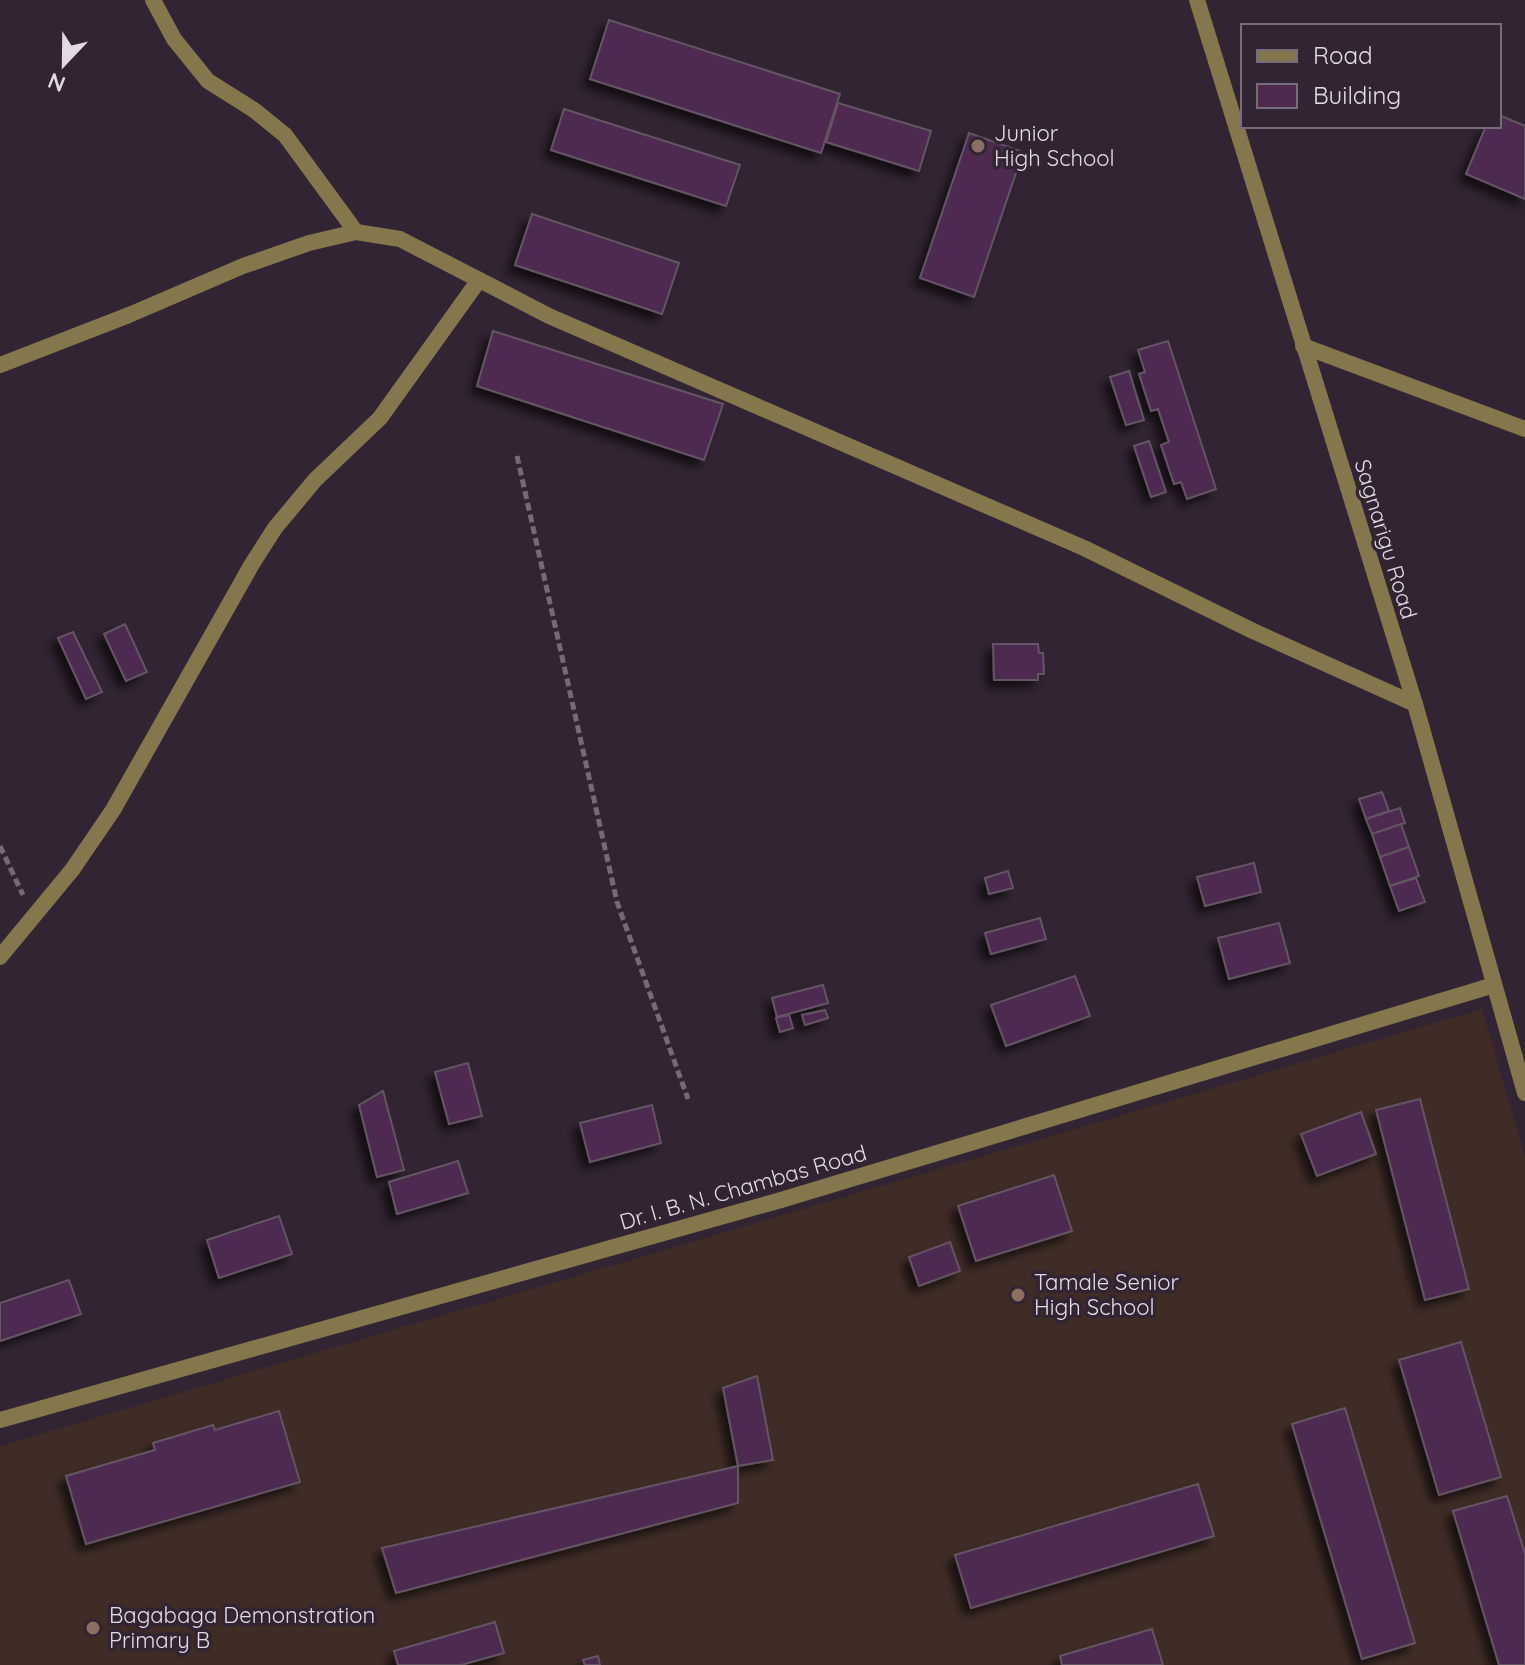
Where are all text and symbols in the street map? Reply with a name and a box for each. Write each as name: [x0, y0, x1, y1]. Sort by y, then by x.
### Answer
north arrow: [24, 24, 104, 104]
legend: [1241, 24, 1501, 128]
text: Road: [1313, 40, 1373, 70]
text: N: [44, 67, 69, 99]
text: Building: [1313, 80, 1401, 110]
place label: Junior High School: [994, 119, 1115, 172]
marker: Junior High School: [969, 137, 987, 155]
street label: Sagnarigu Road: [1348, 456, 1424, 622]
street label: Dr. I. B. N. Chambas Road: [616, 1138, 870, 1236]
place label: Tamale Senior High School: [1034, 1268, 1180, 1321]
marker: Tamale Senior High School: [1009, 1286, 1027, 1304]
place label: Bagabaga Demonstration Primary B: [109, 1601, 375, 1654]
marker: Bagabaga Demonstration Primary B: [84, 1619, 102, 1637]

